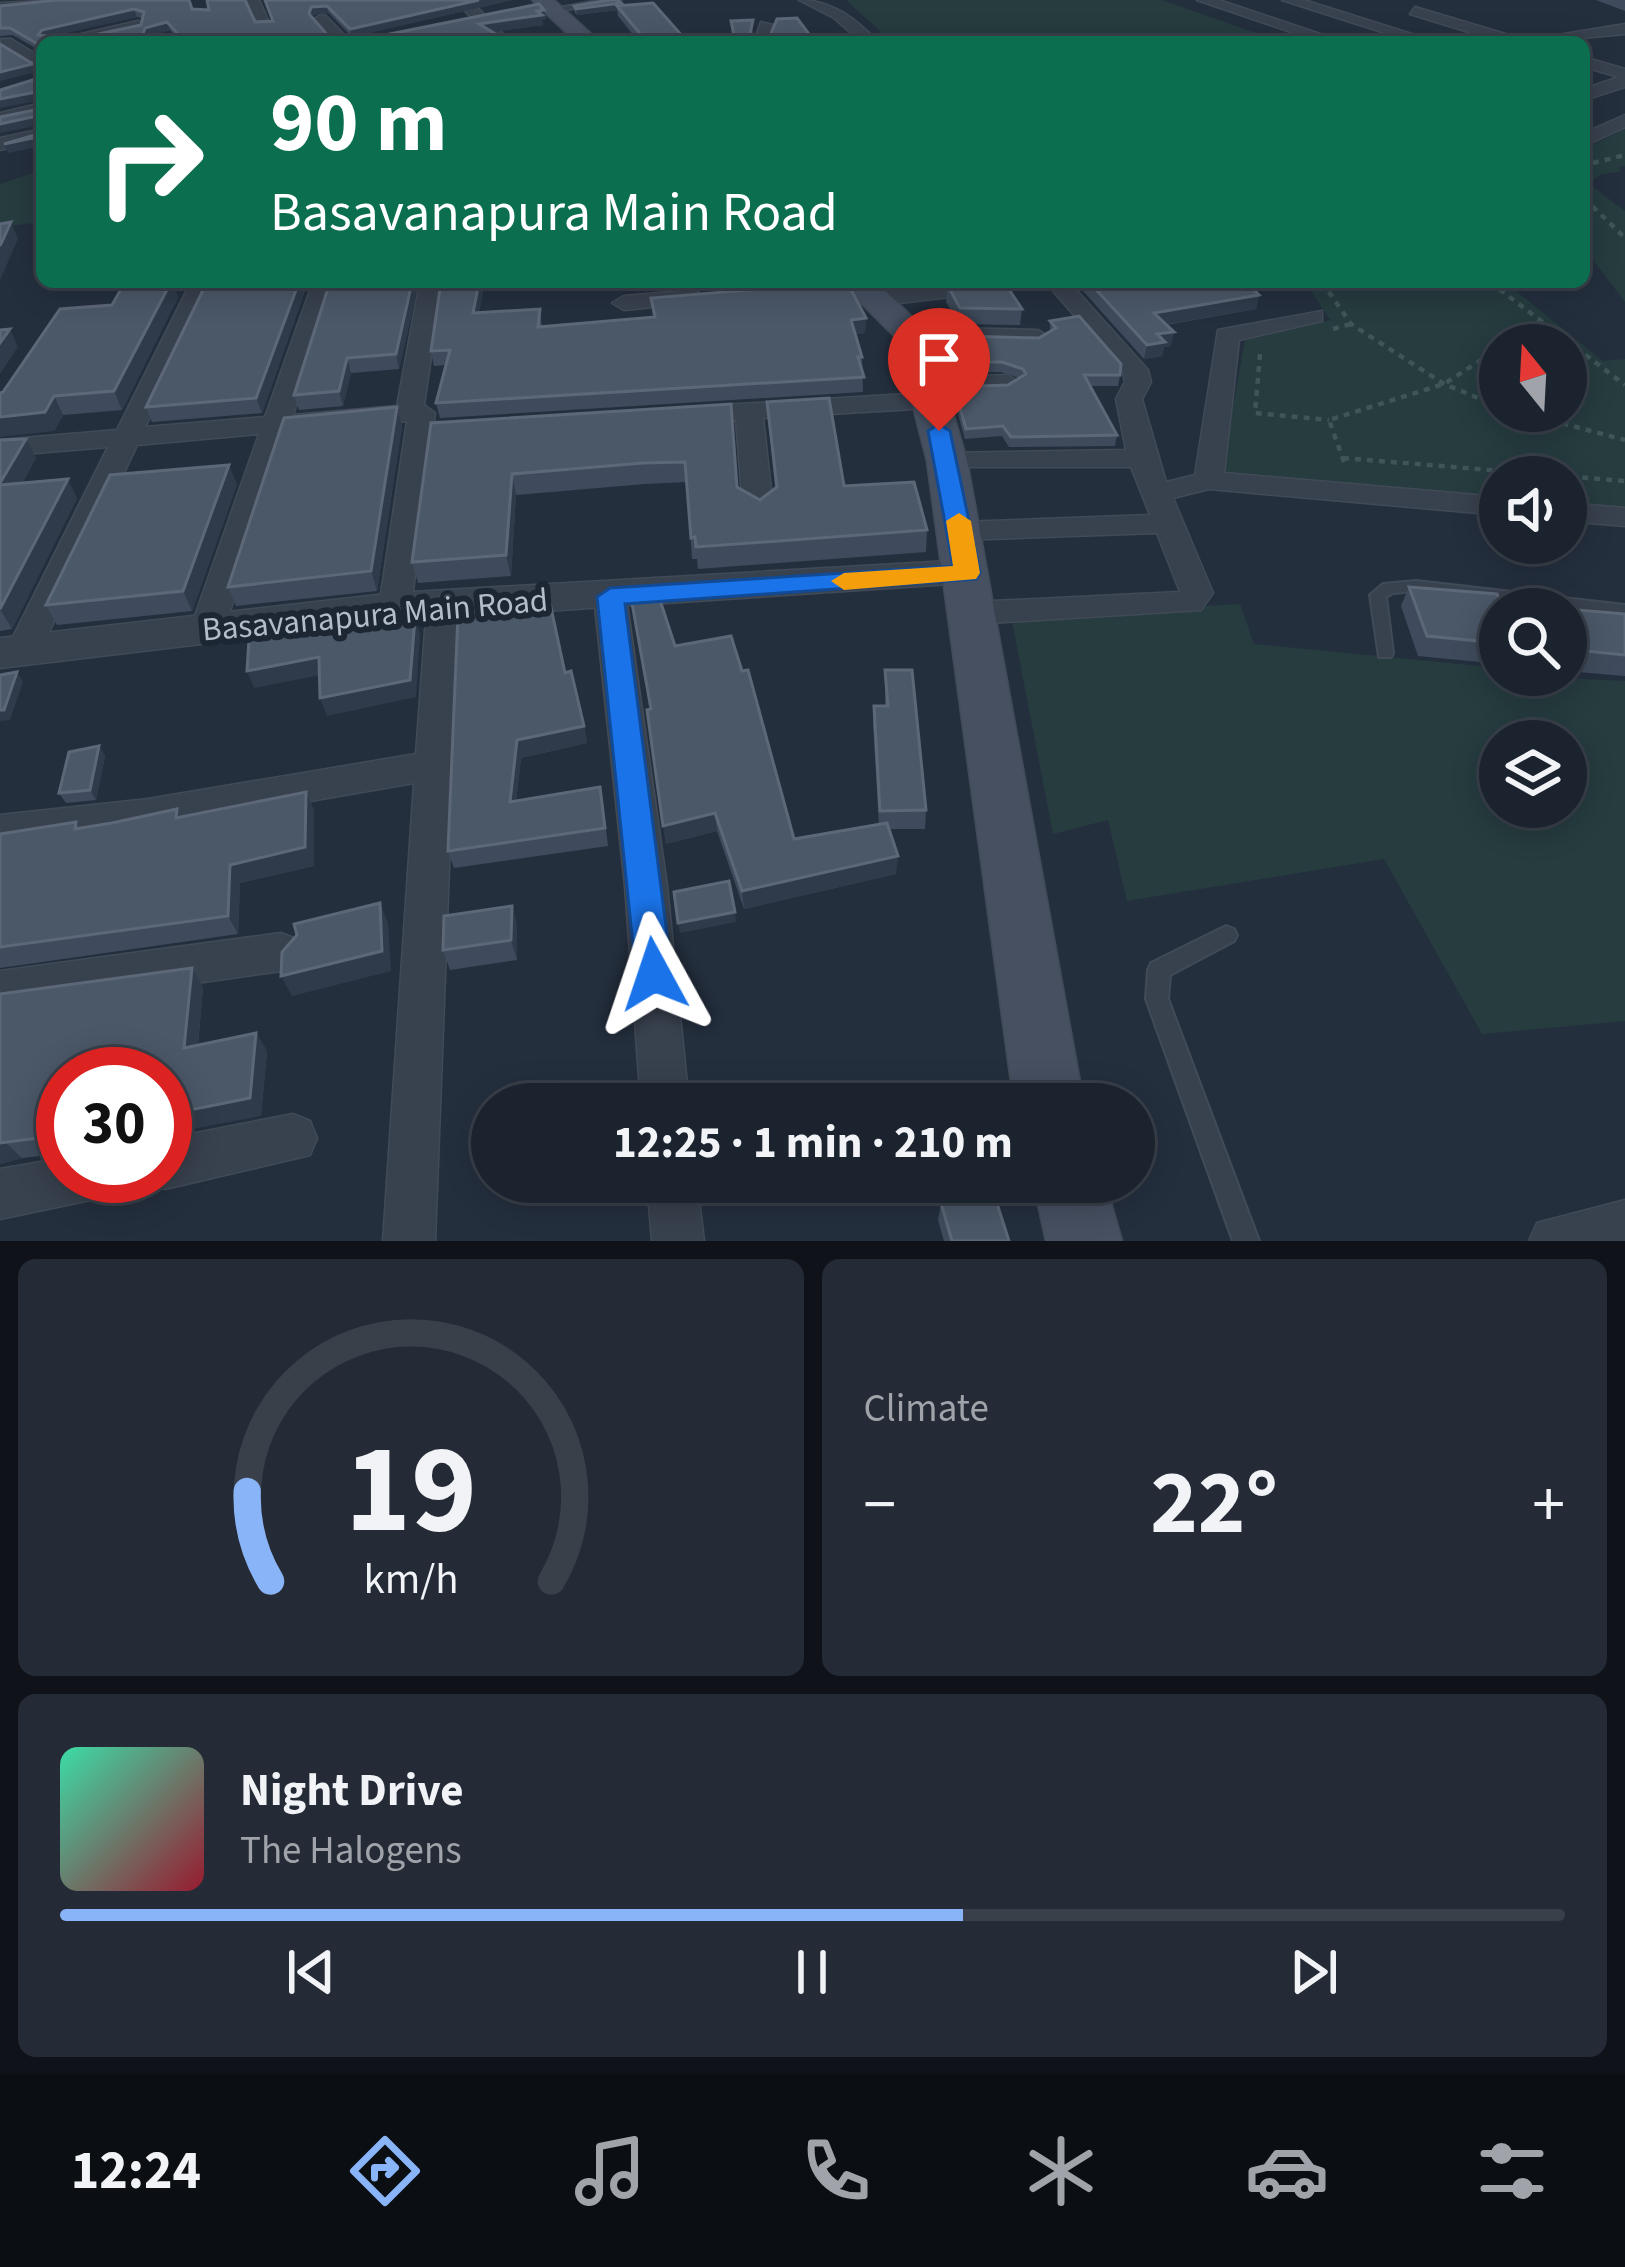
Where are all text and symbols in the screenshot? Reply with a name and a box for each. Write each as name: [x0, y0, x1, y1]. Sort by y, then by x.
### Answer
text: 90 m: [270, 64, 448, 184]
icon: right: [72, 84, 228, 240]
text: Basavanapura Main Road: [270, 175, 838, 252]
pin: [888, 308, 990, 431]
north arrow: [1479, 324, 1587, 432]
map controls: [1479, 324, 1587, 828]
icon: arrive: [906, 326, 972, 392]
button: sound: [1479, 456, 1587, 564]
street label: Basavanapura Main Road: [200, 576, 550, 654]
button: search: [1479, 588, 1587, 696]
button: layers: [1479, 720, 1587, 828]
position arrow: [591, 911, 717, 1037]
speed limit sign: 30: [36, 1047, 192, 1203]
text: 12:25 · 1 min · 210 m: [613, 1111, 1013, 1175]
text: Climate: [864, 1381, 989, 1437]
text: 19: [345, 1402, 477, 1580]
text: 22°: [1150, 1440, 1278, 1568]
text: −: [864, 1458, 896, 1552]
text: +: [1532, 1458, 1565, 1552]
text: km/h: [363, 1548, 458, 1609]
text: Night Drive: [240, 1759, 464, 1823]
text: The Halogens: [240, 1823, 462, 1879]
icon: previous: [278, 1939, 344, 2005]
icon: pause: [779, 1939, 845, 2005]
icon: next: [1281, 1939, 1347, 2005]
icon: directions: [343, 2129, 427, 2213]
icon: music: [568, 2129, 652, 2213]
icon: phone: [794, 2129, 878, 2213]
icon: climate: [1019, 2129, 1103, 2213]
icon: car: [1245, 2129, 1329, 2213]
icon: filters: [1470, 2129, 1554, 2213]
text: 12:24: [71, 2133, 201, 2210]

